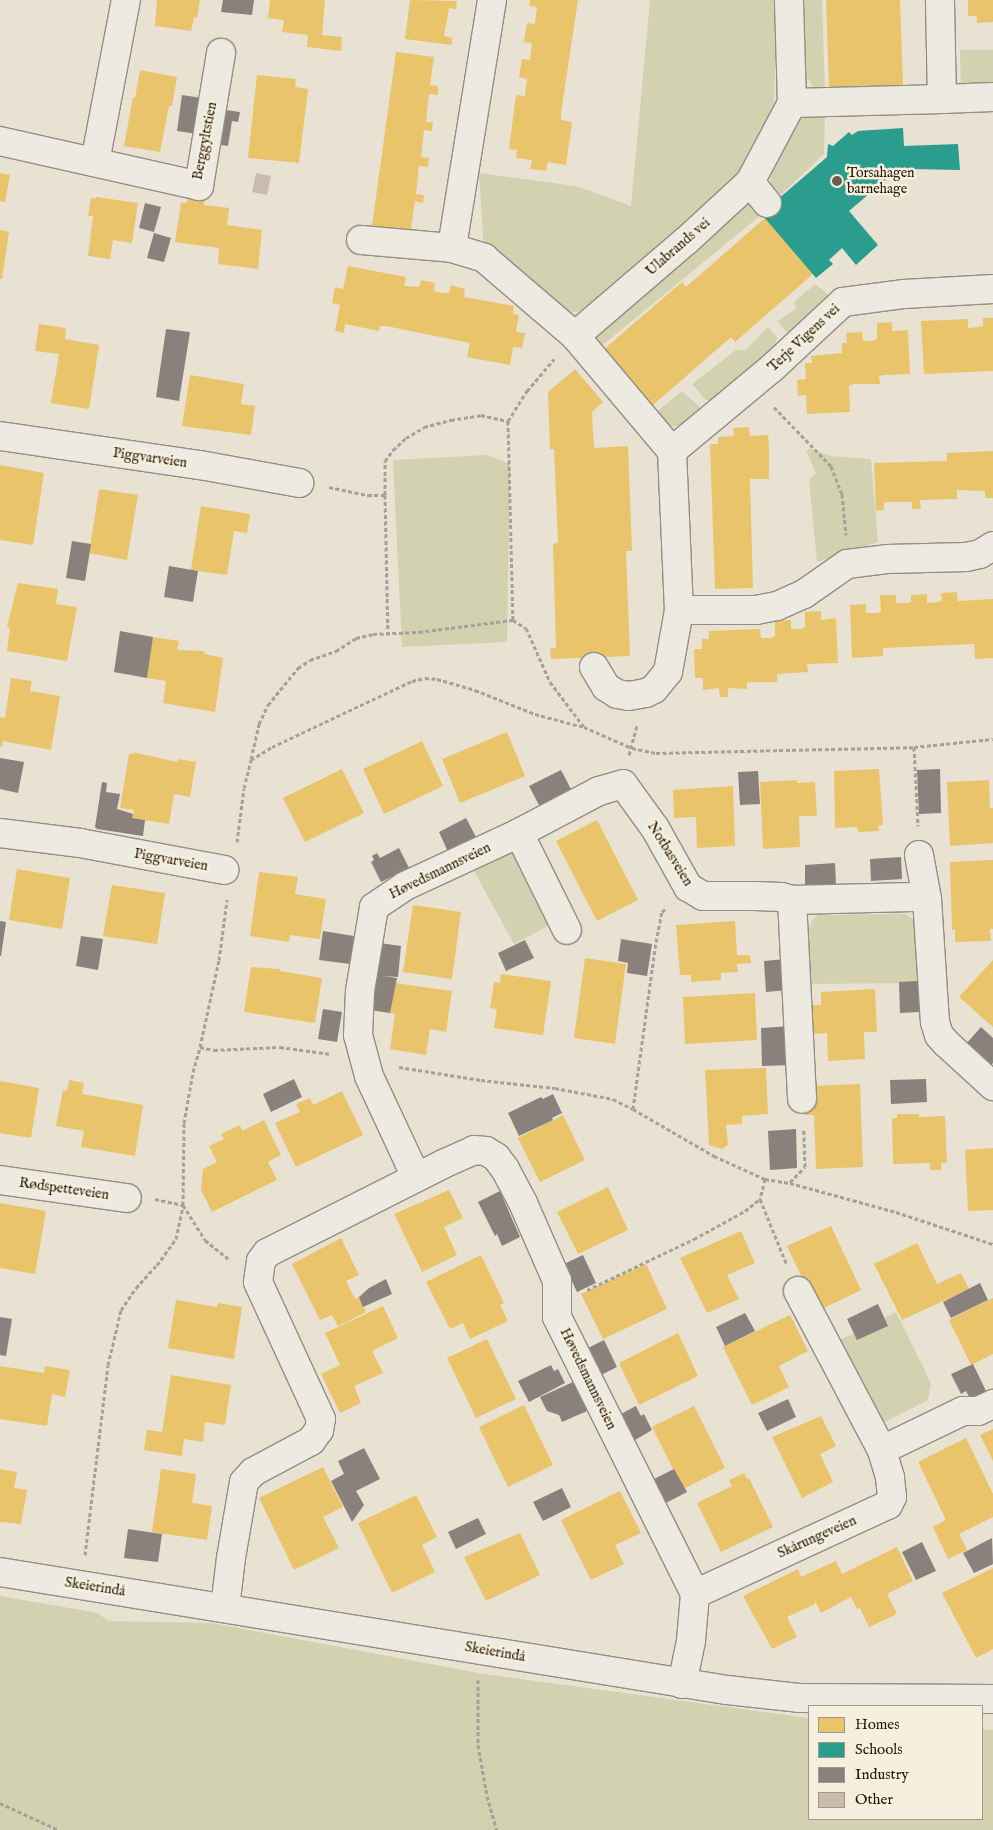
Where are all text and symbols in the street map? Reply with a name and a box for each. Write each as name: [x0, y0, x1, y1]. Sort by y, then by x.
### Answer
street label: Berggyltstien: [189, 101, 221, 181]
place label: Torsahagen barnehage: [847, 165, 915, 198]
marker: Torsahagen barnehage: [831, 175, 843, 187]
street label: Ulabrands vei: [642, 215, 714, 279]
street label: Terje Vigens vei: [765, 300, 843, 376]
street label: Piggvarveien: [112, 444, 188, 472]
street label: Notbasveien: [644, 819, 696, 889]
street label: Høvedsmannsveien: [386, 839, 494, 903]
street label: Piggvarveien: [133, 845, 209, 875]
street label: Rødspetteveien: [18, 1174, 110, 1204]
street label: Høvedsmannsveien: [556, 1325, 620, 1433]
street label: Skårungeveien: [775, 1512, 859, 1562]
street label: Skeierindå: [64, 1574, 126, 1600]
street label: Skeierindå: [464, 1638, 526, 1666]
legend: [808, 1705, 983, 1820]
text: Homes: [855, 1715, 899, 1734]
text: Schools: [855, 1740, 903, 1759]
text: Industry: [855, 1765, 909, 1784]
text: Other: [855, 1790, 893, 1809]

